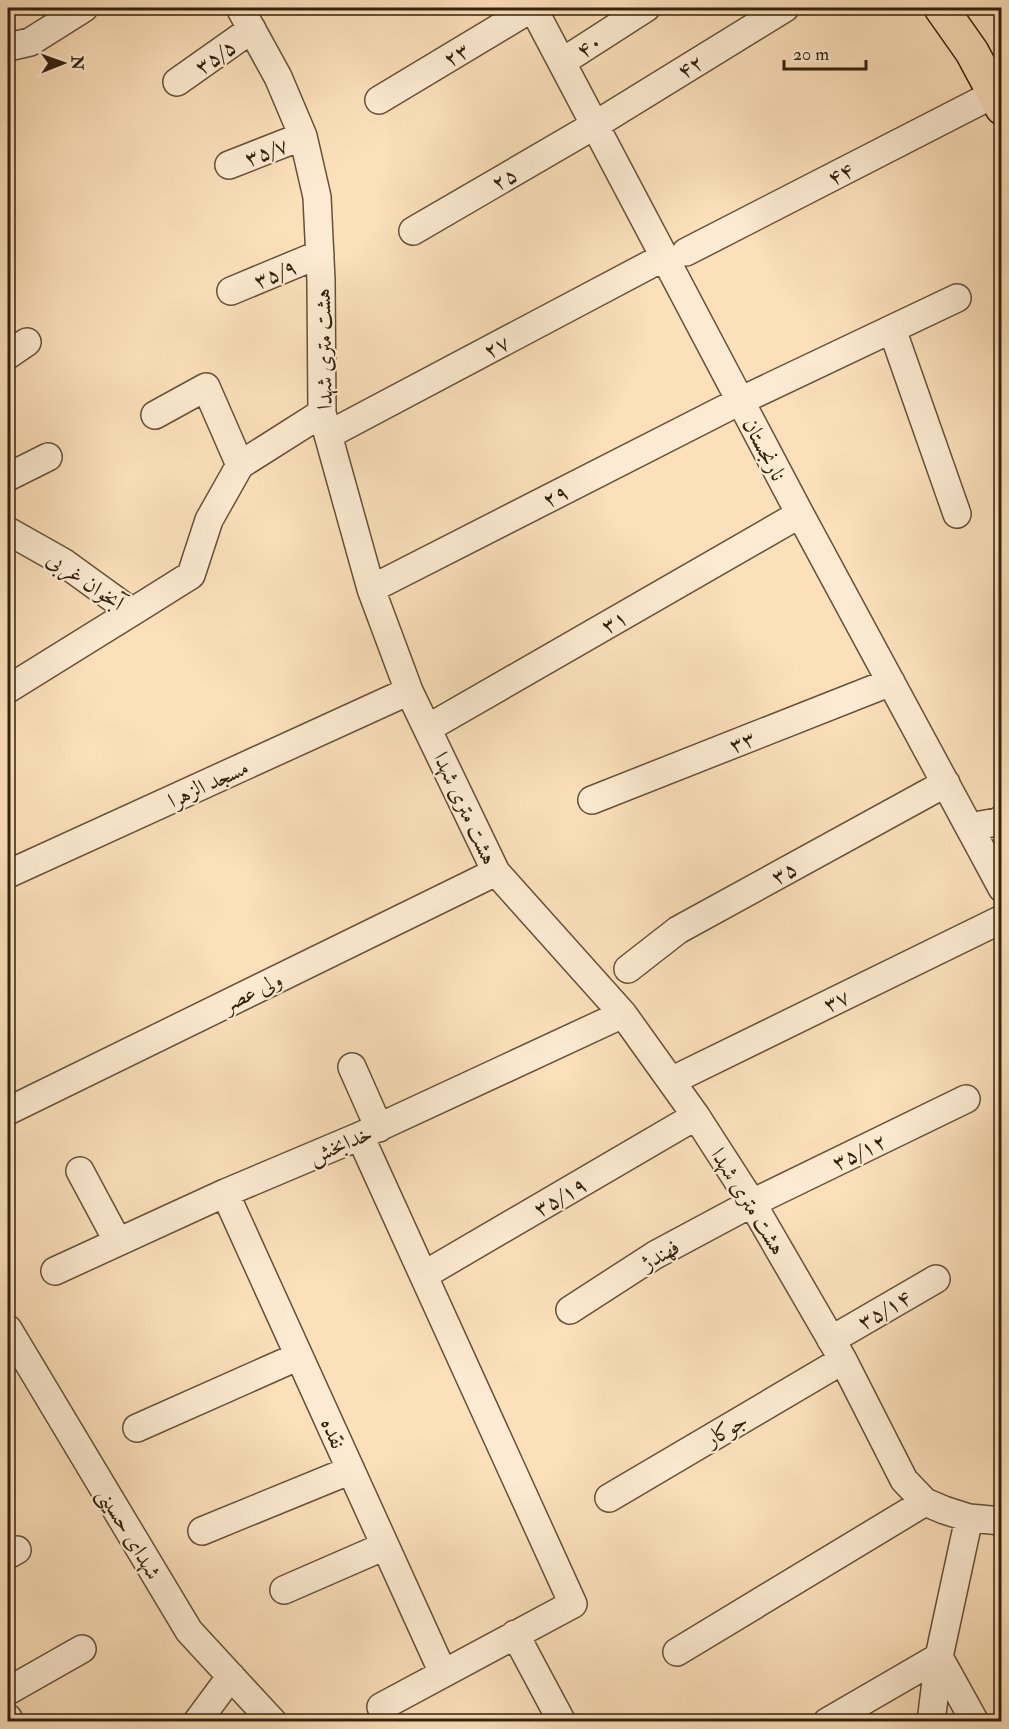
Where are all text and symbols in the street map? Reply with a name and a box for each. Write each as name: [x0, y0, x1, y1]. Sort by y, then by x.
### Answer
street label: ۴۰: [571, 27, 608, 65]
north arrow: [33, 33, 93, 93]
street label: ۳۵/۵: [189, 33, 242, 81]
scale bar: [784, 33, 866, 71]
street label: ۲۳: [438, 36, 475, 73]
text: 20 m: [793, 43, 829, 66]
street label: ۴۲: [672, 48, 709, 86]
text: N: [67, 54, 87, 71]
street label: ۳۵/۷: [241, 131, 292, 173]
street label: ۴۴: [823, 156, 858, 192]
street label: ۲۵: [486, 160, 523, 197]
street label: ۳۵/۹: [250, 252, 301, 295]
street label: هشت متری شهدا: [309, 288, 339, 410]
street label: ۲۷: [479, 328, 514, 365]
street label: نارنجستان: [736, 413, 792, 486]
street label: ۲۹: [538, 478, 573, 514]
street label: آبخوان غربی: [40, 545, 131, 620]
street label: ۳۱: [596, 603, 633, 640]
street label: ۳۳: [725, 724, 760, 760]
street label: هشت متری شهدا: [427, 747, 503, 869]
street label: مسجد الزهرا: [164, 753, 253, 815]
street label: ۳۵: [766, 854, 803, 891]
street label: ولی عصر: [216, 965, 287, 1019]
street label: ۳۷: [819, 983, 854, 1019]
street label: خدابخش: [304, 1119, 377, 1172]
street label: ۳۵/۱۲: [828, 1127, 891, 1177]
street label: هشت متری شهدا: [704, 1143, 792, 1260]
street label: ۳۵/۱۹: [529, 1170, 592, 1223]
street label: فهندژ: [635, 1233, 685, 1278]
street label: ۳۵/۱۴: [853, 1283, 916, 1336]
street label: جوکار: [698, 1406, 753, 1454]
street label: نقده: [314, 1414, 352, 1453]
street label: شهدای حسینی: [90, 1482, 168, 1585]

